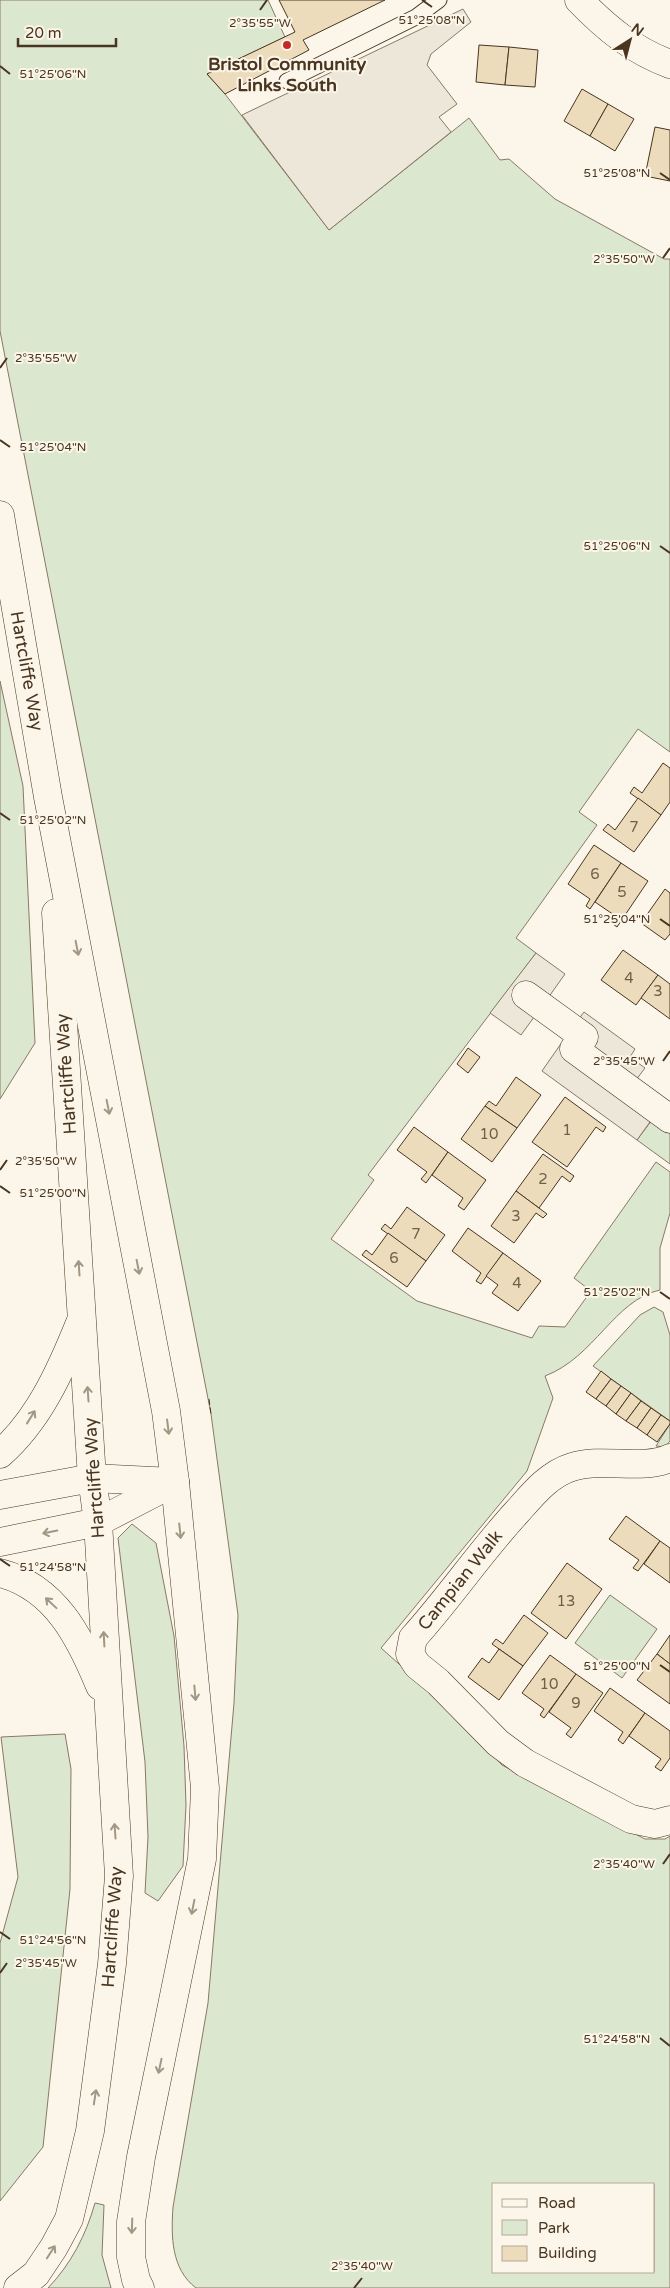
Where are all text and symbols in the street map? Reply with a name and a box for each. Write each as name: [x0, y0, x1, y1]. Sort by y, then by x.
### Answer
text: 51°25'08"N: [399, 13, 466, 27]
scale bar: [18, 15, 115, 47]
north arrow: [605, 15, 655, 65]
text: 2°35'55"W: [229, 16, 291, 30]
text: N: [628, 20, 647, 40]
text: 20 m: [25, 24, 62, 42]
marker: Bristol Community Links South: [281, 39, 293, 51]
place label: Bristol Community Links South: [208, 53, 366, 96]
text: 51°25'06"N: [20, 67, 87, 81]
text: 51°25'08"N: [584, 166, 651, 180]
text: 2°35'50"W: [593, 252, 655, 266]
text: 2°35'55"W: [15, 351, 77, 365]
text: 51°25'04"N: [20, 440, 87, 454]
text: 51°25'06"N: [584, 539, 651, 553]
street label: Hartcliffe Way: [6, 609, 48, 733]
text: 51°25'02"N: [20, 813, 87, 827]
house number: 7: [629, 818, 639, 836]
house number: 6: [590, 865, 600, 883]
house number: 5: [617, 883, 627, 901]
text: 51°25'04"N: [584, 912, 651, 926]
one-way arrow: [73, 939, 82, 955]
house number: 4: [624, 969, 634, 987]
house number: 3: [653, 982, 663, 1000]
street label: Hartcliffe Way: [51, 1012, 81, 1135]
text: 2°35'45"W: [593, 1054, 655, 1068]
one-way arrow: [103, 1099, 113, 1115]
house number: 1: [562, 1121, 572, 1139]
house number: 10: [480, 1125, 498, 1143]
text: 2°35'50"W: [15, 1154, 77, 1168]
house number: 2: [538, 1170, 548, 1188]
text: 51°25'00"N: [20, 1186, 87, 1200]
house number: 3: [511, 1207, 521, 1225]
house number: 7: [411, 1225, 421, 1243]
house number: 6: [389, 1249, 399, 1267]
one-way arrow: [134, 1259, 144, 1275]
one-way arrow: [74, 1261, 83, 1277]
house number: 4: [512, 1274, 522, 1292]
text: 51°25'02"N: [584, 1285, 651, 1299]
one-way arrow: [83, 1387, 92, 1403]
one-way arrow: [26, 1410, 37, 1424]
street label: Hartcliffe Way: [79, 1416, 109, 1539]
one-way arrow: [163, 1418, 173, 1434]
one-way arrow: [175, 1523, 184, 1539]
street label: Campian Walk: [413, 1525, 507, 1635]
one-way arrow: [42, 1527, 58, 1537]
text: 51°24'58"N: [20, 1560, 87, 1574]
house number: 13: [557, 1592, 575, 1610]
one-way arrow: [45, 1597, 57, 1609]
one-way arrow: [99, 1632, 108, 1648]
text: 51°25'00"N: [584, 1659, 651, 1673]
house number: 10: [540, 1675, 558, 1693]
one-way arrow: [190, 1684, 200, 1700]
house number: 9: [571, 1694, 581, 1712]
one-way arrow: [111, 1823, 120, 1839]
text: 2°35'40"W: [593, 1857, 655, 1871]
street label: Hartcliffe Way: [97, 1865, 127, 1988]
one-way arrow: [187, 1898, 197, 1914]
text: 51°24'56"N: [20, 1933, 87, 1947]
text: 2°35'45"W: [15, 1956, 77, 1970]
text: 51°24'58"N: [584, 2032, 651, 2046]
one-way arrow: [155, 2057, 164, 2073]
one-way arrow: [91, 2089, 101, 2105]
legend: [492, 2183, 655, 2273]
text: Road: [538, 2194, 576, 2212]
one-way arrow: [127, 2217, 136, 2233]
text: Park: [538, 2219, 570, 2237]
text: Building: [538, 2244, 597, 2262]
one-way arrow: [45, 2245, 56, 2259]
text: 2°35'40"W: [331, 2259, 393, 2273]

